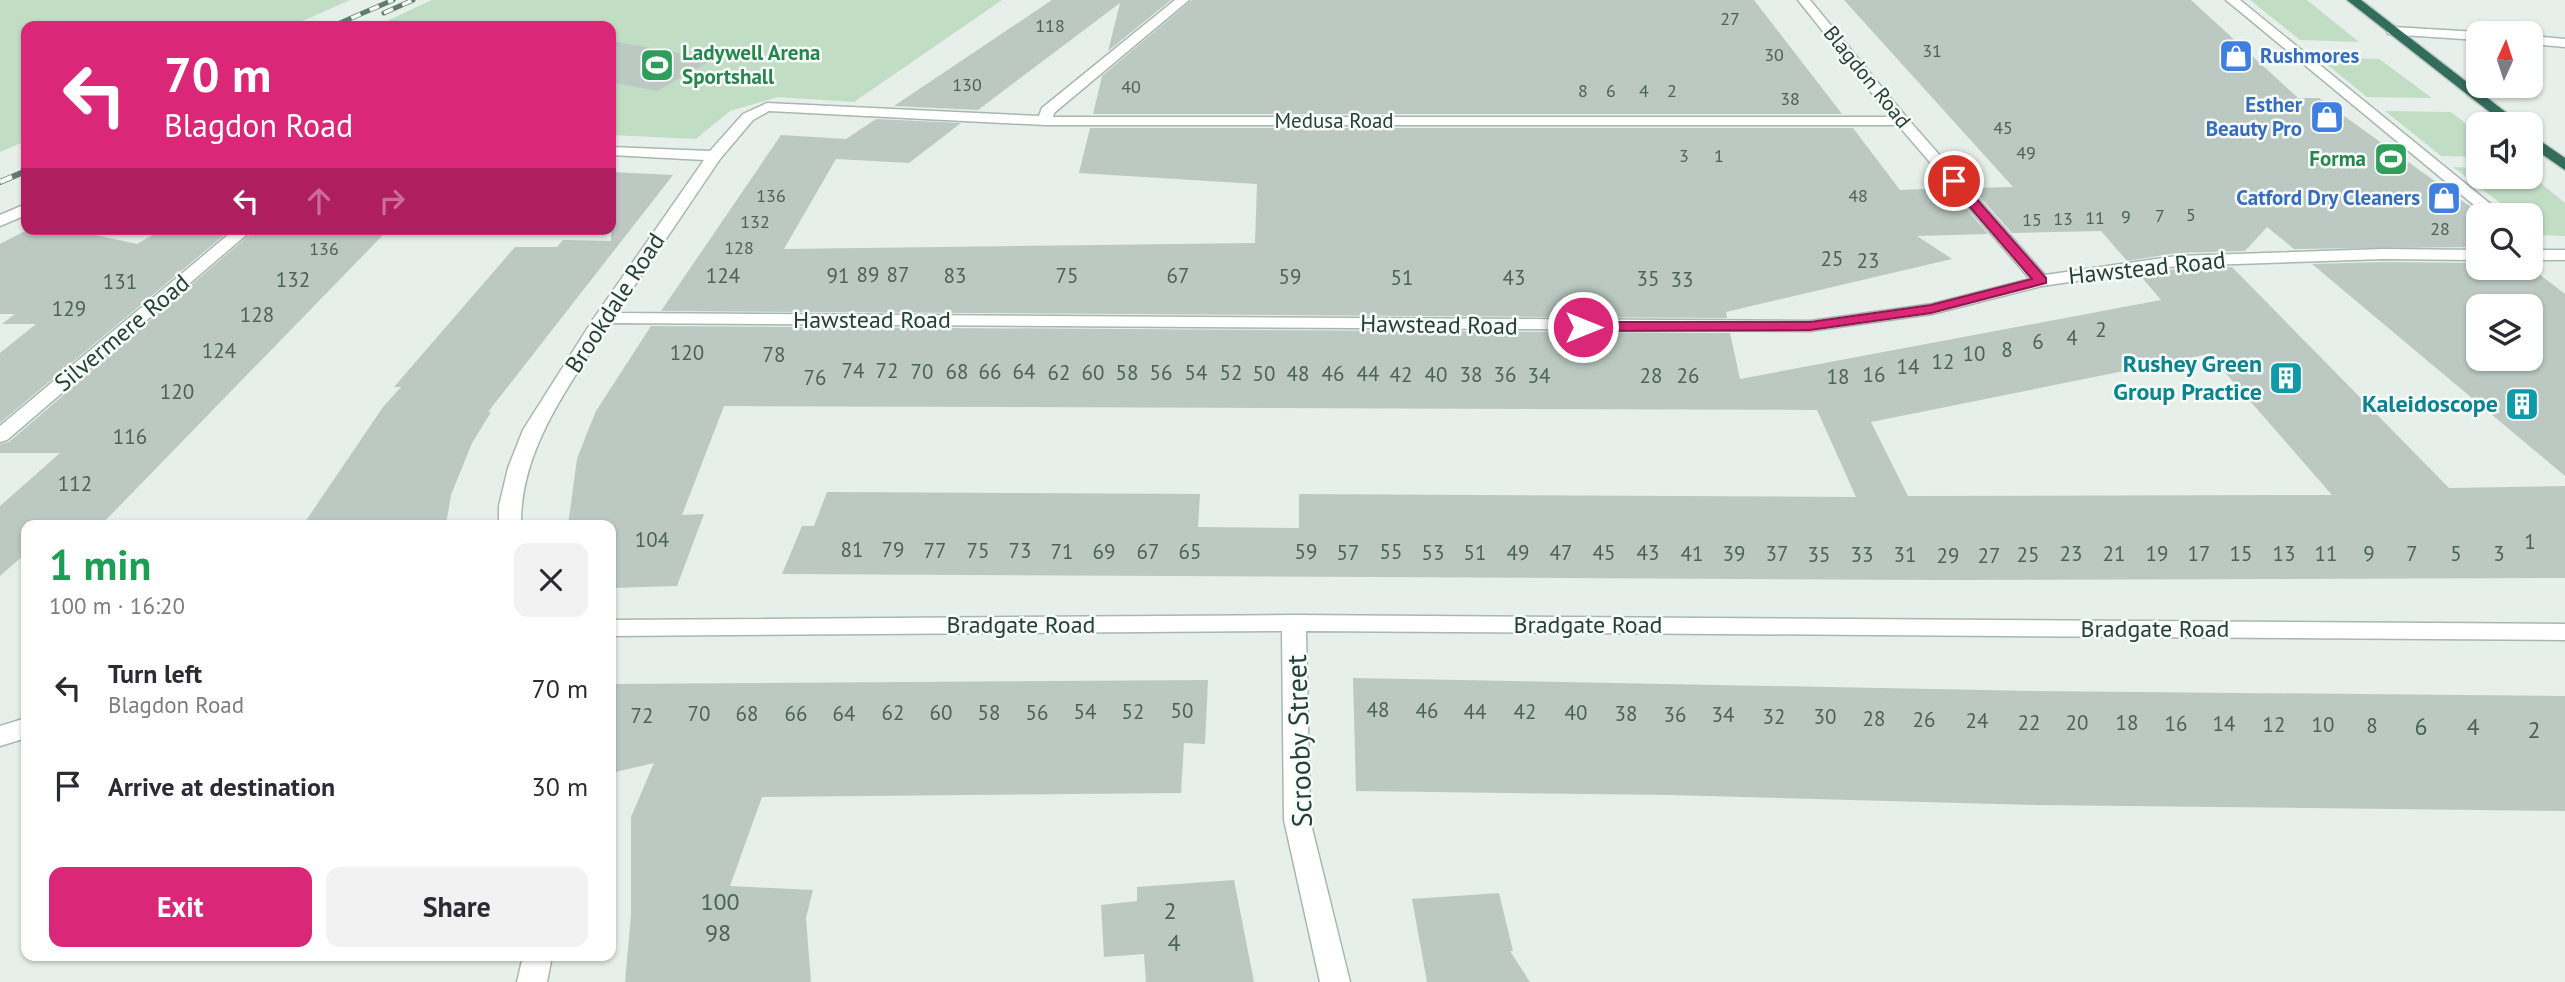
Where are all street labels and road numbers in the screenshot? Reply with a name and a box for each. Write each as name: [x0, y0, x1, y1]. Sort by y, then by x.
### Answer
street label: Blagdon Road: [1818, 20, 1917, 133]
street label: Medusa Road: [1274, 107, 1394, 134]
street label: Brookdale Road: [558, 227, 671, 379]
street label: Hawstead Road: [2067, 244, 2227, 291]
street label: Silvermere Road: [48, 267, 196, 398]
street label: Hawstead Road: [793, 304, 951, 335]
street label: Hawstead Road: [1360, 308, 1518, 341]
street label: Bradgate Road: [946, 609, 1096, 640]
street label: Bradgate Road: [1513, 609, 1663, 640]
street label: Bradgate Road: [2080, 613, 2230, 644]
street label: Scrooby Street: [1277, 654, 1320, 828]

